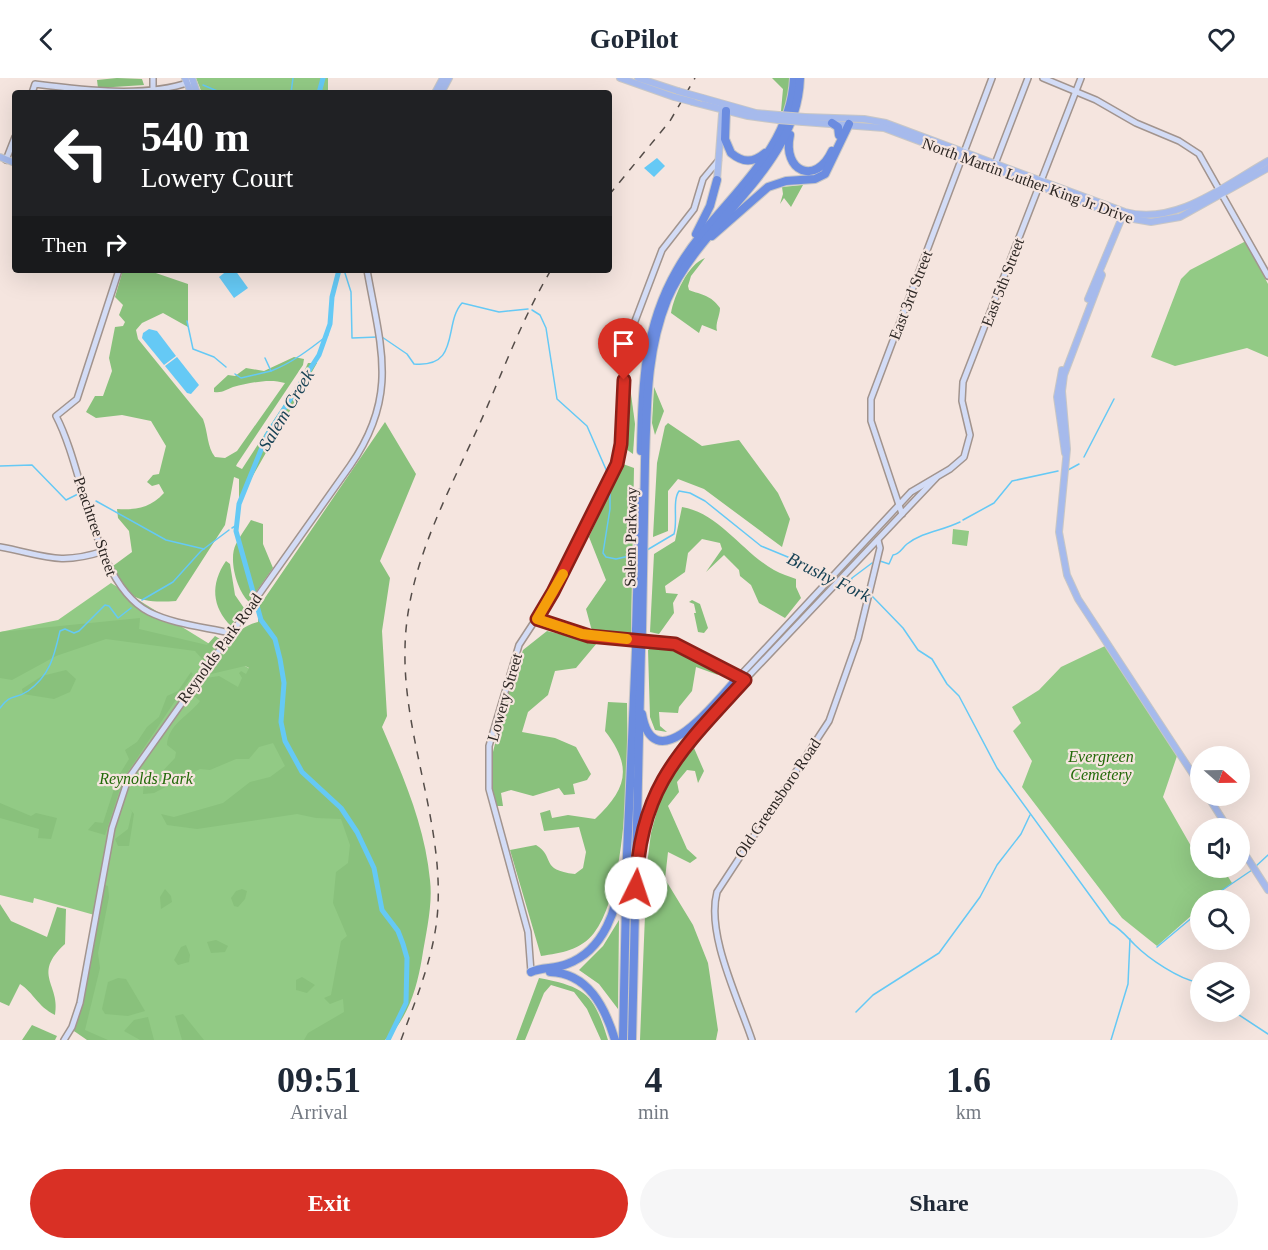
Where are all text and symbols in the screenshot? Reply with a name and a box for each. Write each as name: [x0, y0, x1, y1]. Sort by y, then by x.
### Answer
icon: back: [30, 23, 63, 56]
icon: heart: [1205, 23, 1238, 56]
text: GoPilot: [590, 24, 678, 54]
icon: left: [42, 114, 120, 192]
text: 540 m: [141, 114, 250, 160]
street label: North Martin Luther King Jr Drive: [920, 134, 1136, 228]
text: Lowery Court: [141, 163, 293, 193]
icon: right: [99, 228, 132, 261]
text: Then: [42, 232, 87, 257]
street label: East 5th Street: [978, 235, 1027, 329]
street label: East 3rd Street: [886, 248, 935, 342]
pin: [598, 318, 649, 380]
icon: arrive: [607, 327, 640, 360]
water label: Salem Creek: [254, 365, 318, 454]
street label: Peachtree Street: [71, 474, 121, 578]
street label: Salem Parkway: [621, 487, 641, 587]
water label: Brushy Fork: [784, 548, 875, 606]
street label: Reynolds Park Road: [174, 590, 266, 707]
street label: Lowery Street: [484, 650, 526, 744]
street label: Old Greensboro Road: [731, 735, 824, 861]
north arrow: [1190, 746, 1250, 806]
map controls: [1190, 746, 1250, 1022]
park label: Evergreen Cemetery: [1067, 748, 1134, 784]
park label: Reynolds Park: [98, 770, 194, 788]
button: sound: [1190, 818, 1250, 878]
position arrow: [604, 856, 668, 920]
button: search: [1190, 890, 1250, 950]
button: layers: [1190, 962, 1250, 1022]
text: 09:51: [277, 1060, 361, 1100]
text: 4: [645, 1060, 663, 1100]
text: 1.6: [946, 1060, 991, 1100]
text: Arrival: [290, 1101, 348, 1123]
text: min: [638, 1101, 669, 1123]
text: km: [956, 1101, 981, 1123]
button: Exit: [30, 1169, 628, 1238]
button: Share: [640, 1169, 1238, 1238]

